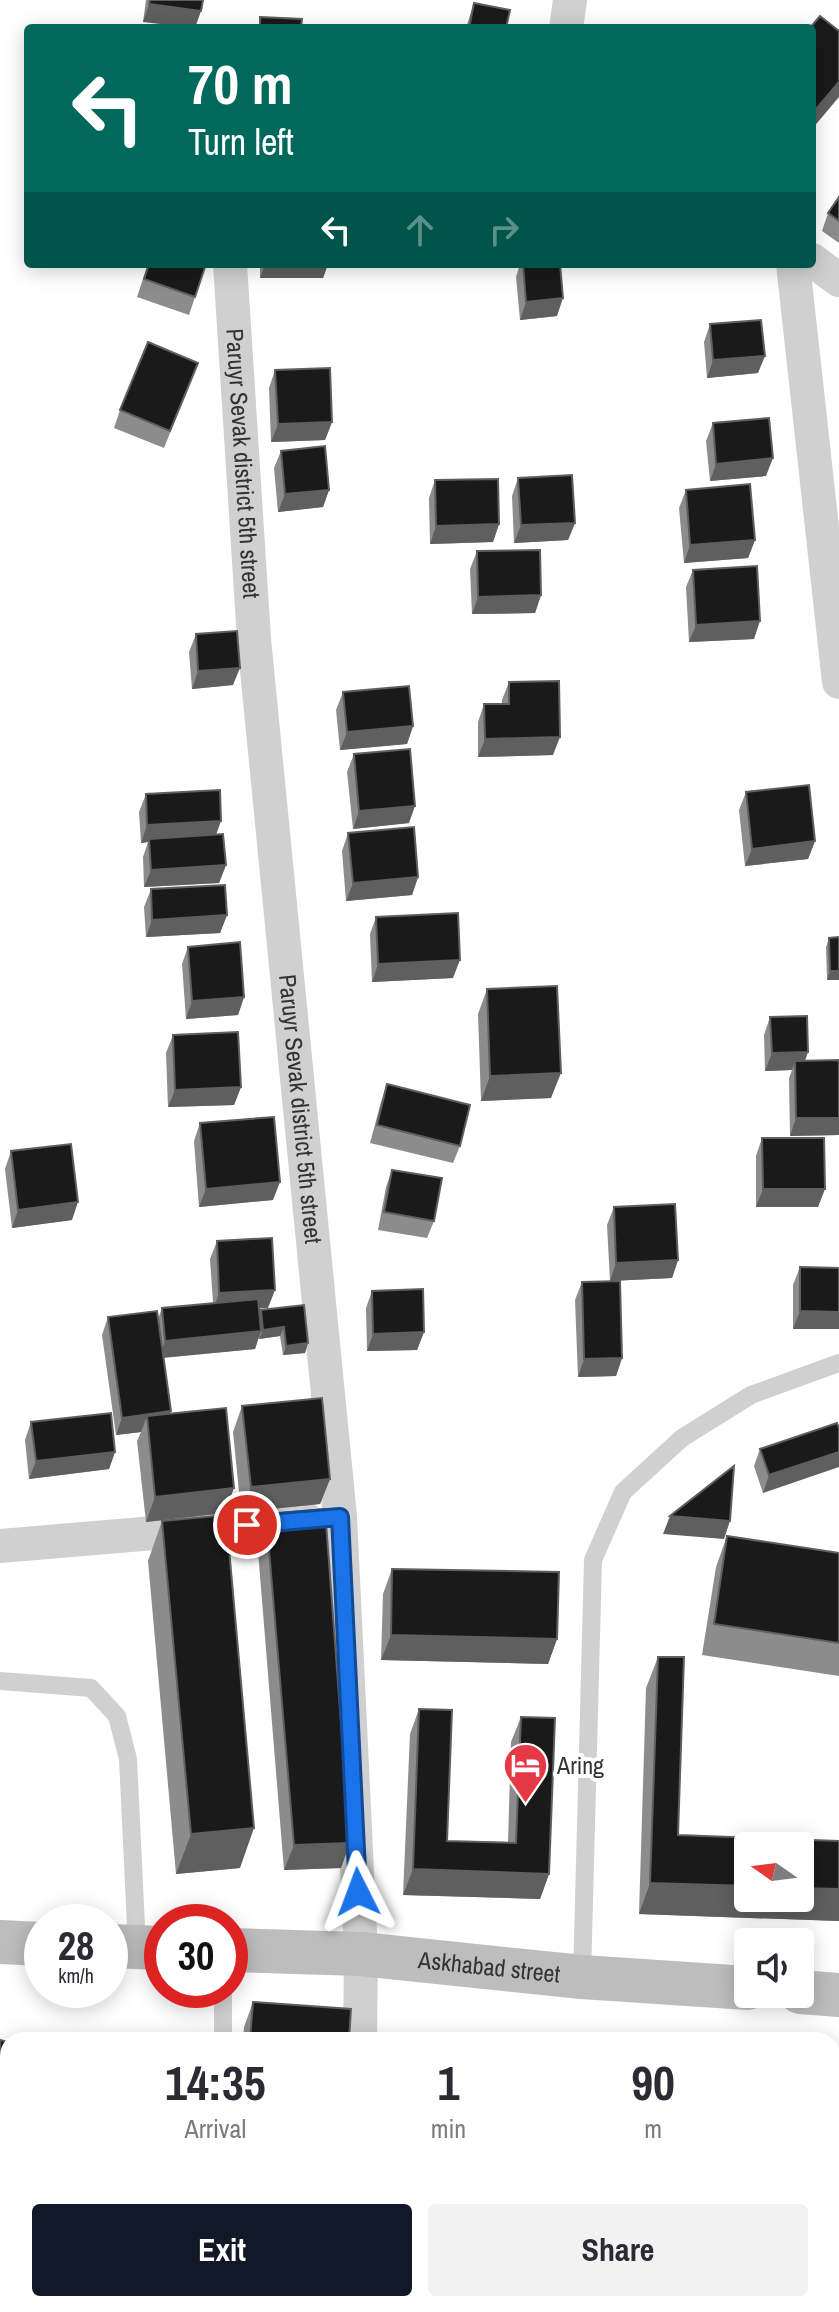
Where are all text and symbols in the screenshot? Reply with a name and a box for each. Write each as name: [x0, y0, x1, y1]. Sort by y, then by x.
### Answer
text: 70 m: [188, 46, 293, 121]
icon: left: [56, 56, 160, 160]
text: Turn left: [188, 118, 294, 166]
icon: left: [314, 208, 358, 252]
icon: ahead: [398, 208, 442, 252]
icon: right: [482, 208, 526, 252]
street label: Paruyr Sevak district 5th street: [219, 328, 268, 600]
street label: Paruyr Sevak district 5th street: [272, 973, 330, 1246]
pin: [213, 1491, 281, 1559]
icon: arrive: [225, 1503, 269, 1547]
hotel icon: Aring: [502, 1742, 550, 1805]
place label: Aring: [556, 1749, 604, 1781]
north arrow: [734, 1832, 814, 1912]
map controls: [734, 1832, 814, 2008]
position arrow: [316, 1850, 400, 1934]
speed limit sign: 30: [144, 1904, 248, 2008]
text: 28: [58, 1919, 94, 1972]
button: sound: [734, 1928, 814, 2008]
street label: Askhabad street: [416, 1943, 562, 1990]
text: km/h: [58, 1962, 94, 1989]
text: 14:35: [165, 2050, 266, 2115]
text: 1: [437, 2050, 459, 2115]
text: 90: [631, 2050, 675, 2115]
text: Arrival: [185, 2111, 246, 2146]
text: min: [431, 2111, 466, 2146]
text: m: [644, 2111, 662, 2146]
button: Exit: [32, 2204, 412, 2296]
button: Share: [428, 2204, 808, 2296]

